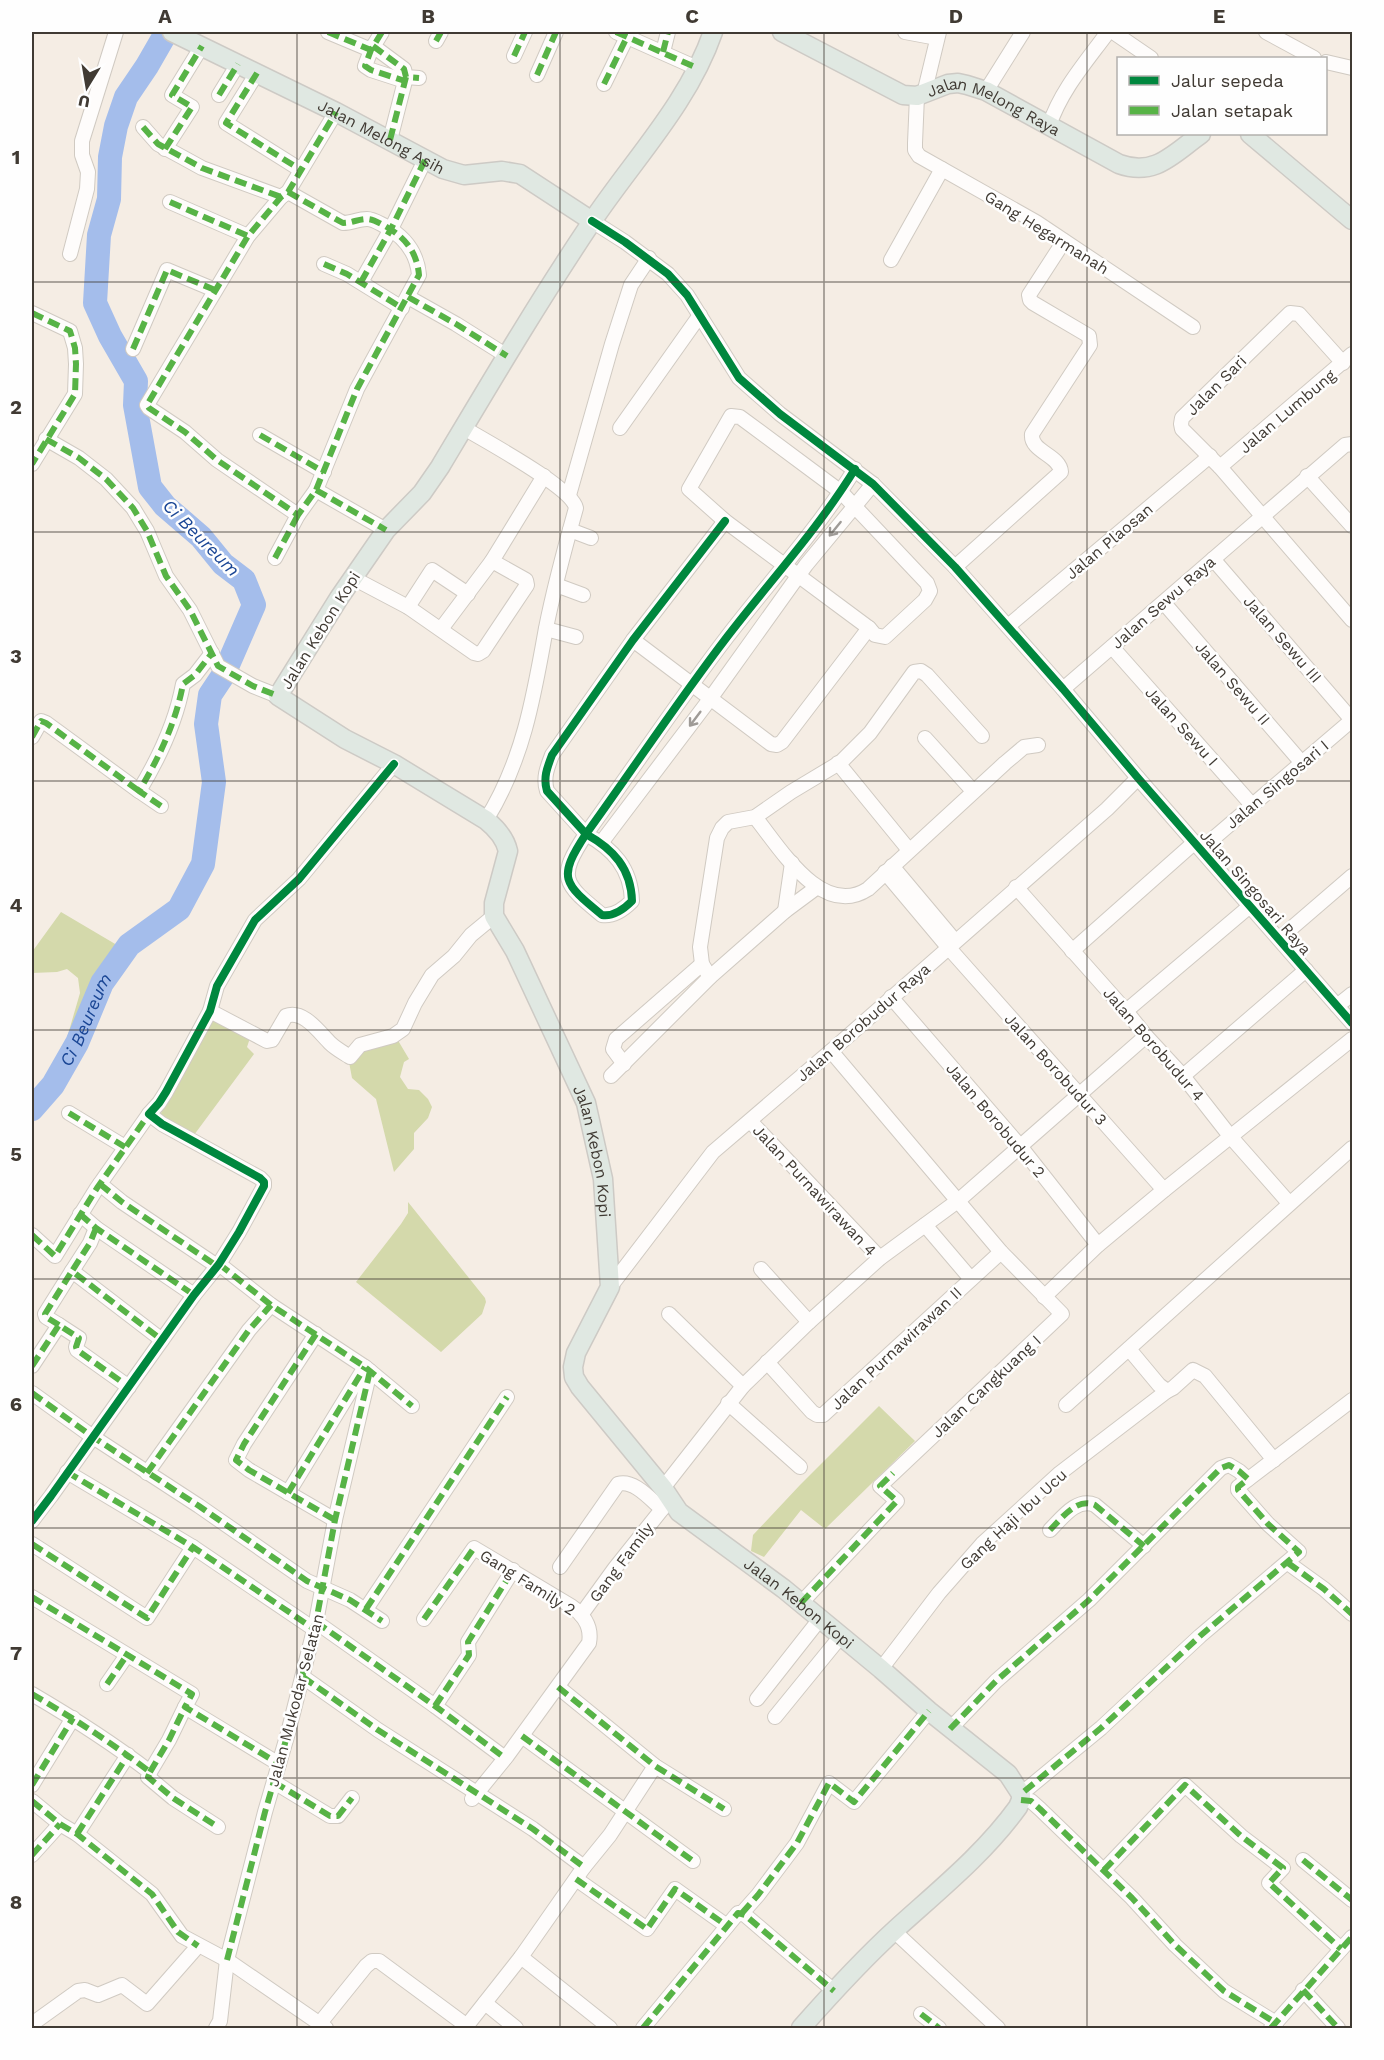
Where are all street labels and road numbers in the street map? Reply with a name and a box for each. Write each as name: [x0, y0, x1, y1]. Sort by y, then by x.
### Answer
street label: Jalan Melong Raya: [924, 74, 1064, 140]
street label: Jalan Melong Asih: [315, 96, 448, 178]
street label: Gang Hegarmanah: [981, 187, 1112, 278]
street label: Jalan Sari: [1182, 351, 1250, 419]
street label: Jalan Lumbung: [1235, 365, 1340, 457]
street label: Jalan Plaosan: [1062, 499, 1157, 583]
street label: Jalan Sewu Raya: [1107, 552, 1219, 653]
street label: Jalan Kebon Kopi: [277, 568, 364, 693]
street label: Jalan Sewu III: [1240, 592, 1326, 687]
street label: Jalan Sewu II: [1191, 638, 1274, 729]
street label: Jalan Sewu I: [1141, 683, 1222, 770]
street label: Jalan Singosari I: [1222, 736, 1332, 833]
street label: Jalan Singosari Raya: [1196, 826, 1315, 959]
street label: Jalan Borobudur Raya: [793, 959, 934, 1086]
street label: Jalan Borobudur 4: [1099, 984, 1208, 1105]
street label: Jalan Borobudur 3: [1000, 1010, 1111, 1129]
street label: Jalan Borobudur 2: [942, 1059, 1049, 1182]
street label: Jalan Kebon Kopi: [569, 1082, 614, 1218]
street label: Jalan Purnawirawan 4: [749, 1121, 880, 1260]
street label: Jalan Purnawirawan II: [827, 1283, 966, 1414]
street label: Jalan Cangkuang I: [928, 1331, 1045, 1442]
street label: Gang Haji Ibu Ucu: [956, 1465, 1071, 1574]
street label: Gang Family: [585, 1518, 658, 1606]
street label: Gang Family 2: [476, 1545, 579, 1619]
street label: Jalan Kebon Kopi: [740, 1554, 858, 1653]
street label: Jalan Mukodar Selatan: [263, 1611, 328, 1789]

